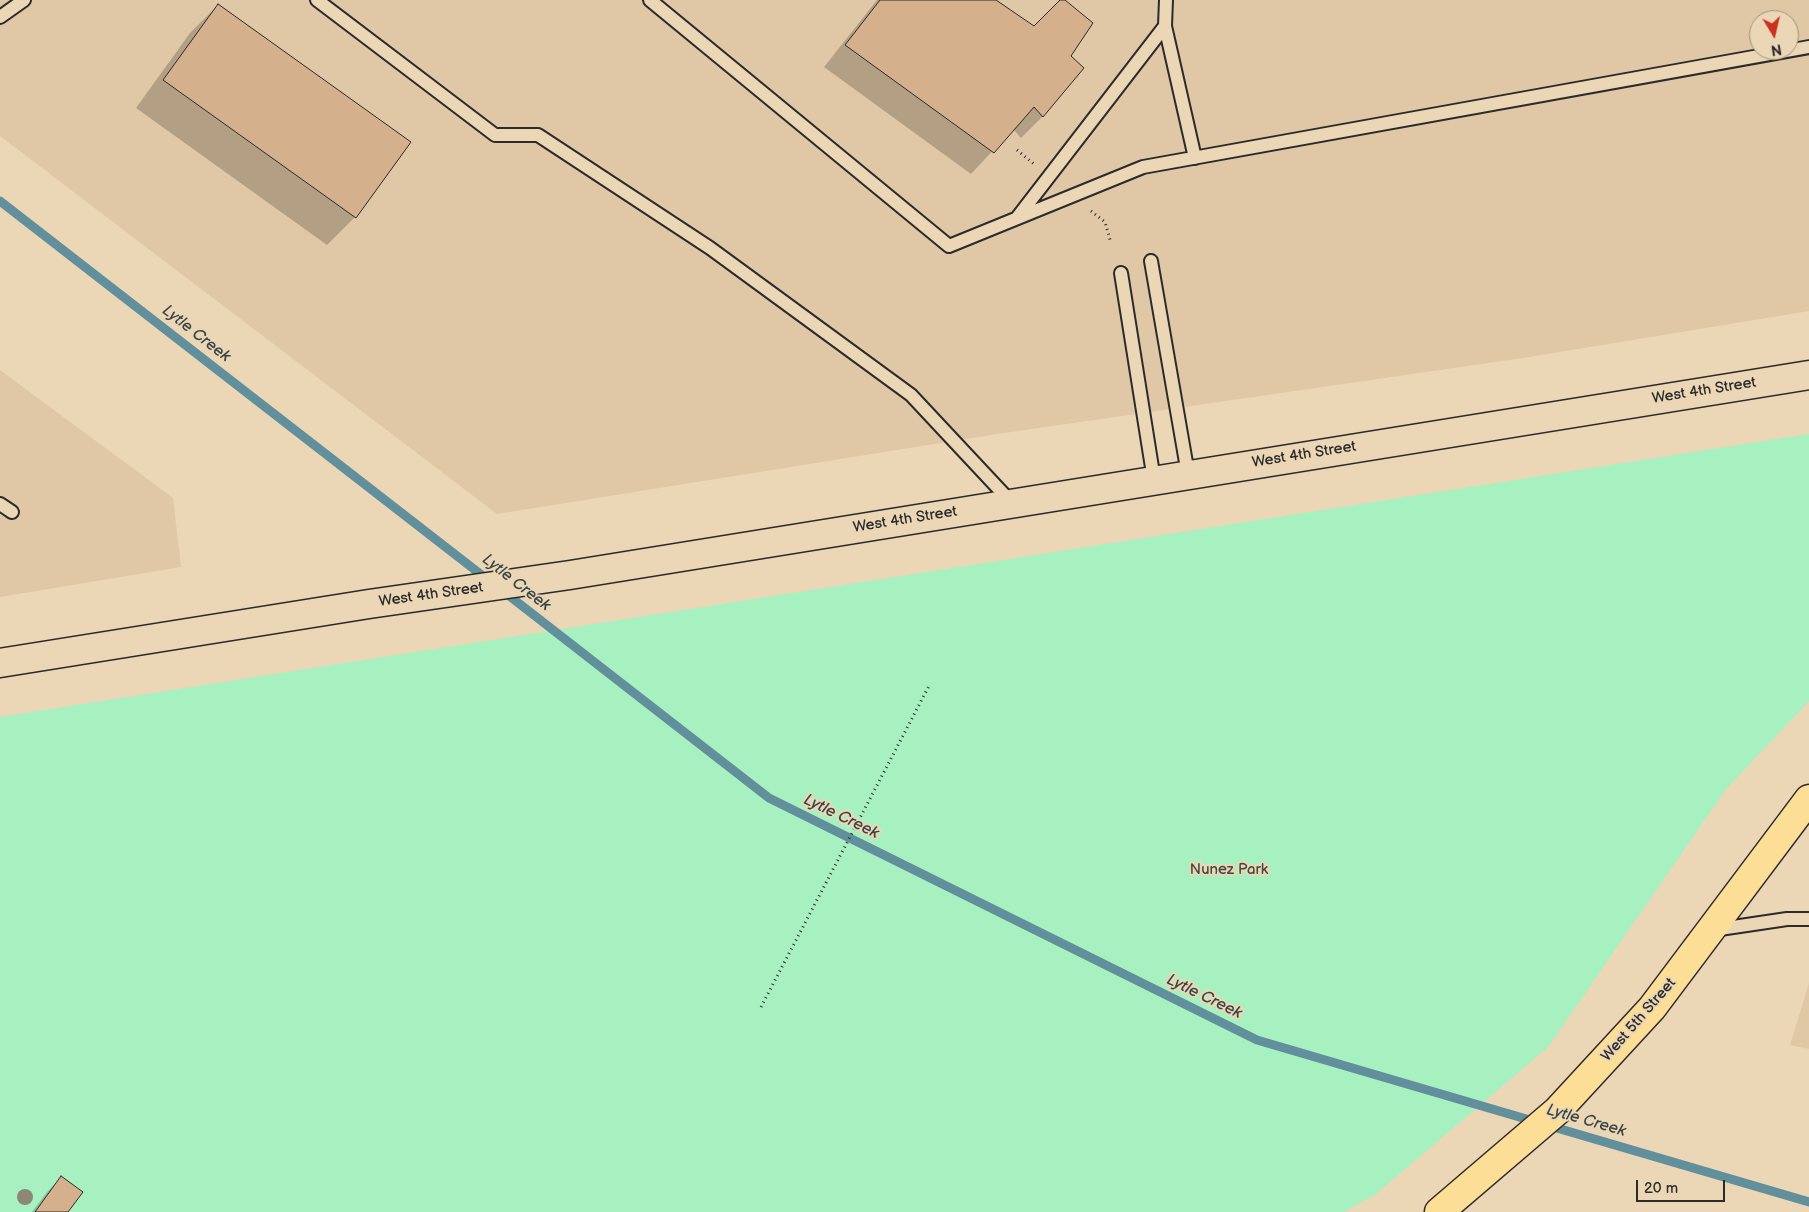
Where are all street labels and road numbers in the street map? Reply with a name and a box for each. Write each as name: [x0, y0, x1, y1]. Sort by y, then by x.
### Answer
street label: West 4th Street: [1651, 374, 1757, 408]
street label: West 4th Street: [1251, 438, 1357, 472]
street label: West 4th Street: [852, 503, 958, 537]
street label: West 4th Street: [378, 579, 484, 611]
street label: West 5th Street: [1598, 975, 1680, 1065]

